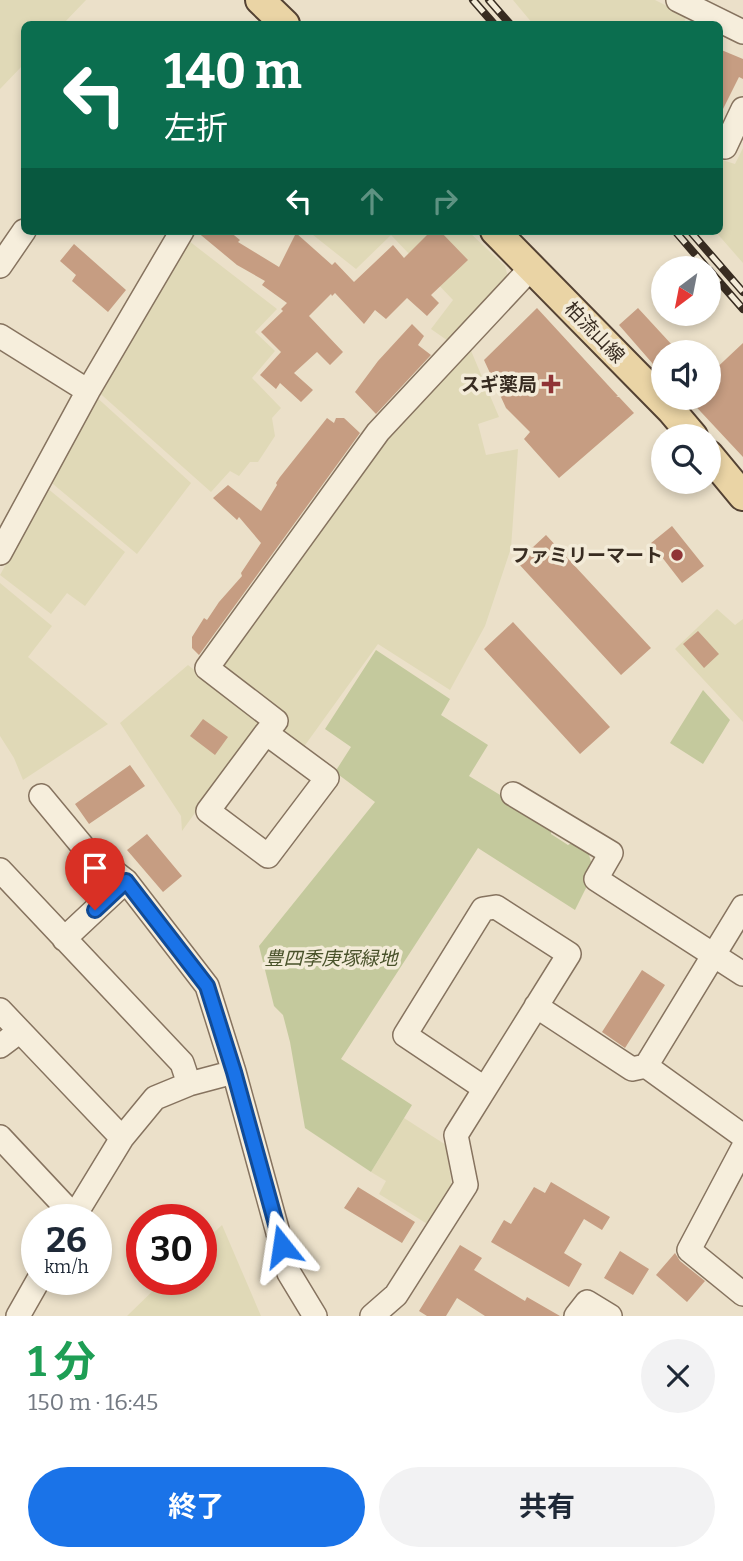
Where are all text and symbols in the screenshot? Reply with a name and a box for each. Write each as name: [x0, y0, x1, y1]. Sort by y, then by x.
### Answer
text: 140 m: [164, 42, 302, 101]
icon: left: [49, 49, 140, 140]
text: 左折: [164, 109, 228, 147]
icon: left: [280, 182, 318, 220]
icon: ahead: [353, 182, 391, 220]
icon: right: [426, 182, 464, 220]
north arrow: [651, 256, 721, 326]
map controls: [651, 256, 721, 494]
street label: 柏流山線: [560, 297, 629, 368]
button: sound: [651, 340, 721, 410]
place label: スギ薬局: [461, 373, 537, 396]
marker: スギ薬局: [543, 376, 559, 392]
button: search: [651, 424, 721, 494]
place label: ファミリーマート: [511, 544, 663, 567]
marker: ファミリーマート: [669, 547, 685, 563]
pin: [65, 838, 125, 910]
icon: arrive: [76, 849, 114, 887]
park label: 豊四季庚塚緑地: [264, 947, 399, 970]
speed limit sign: 30: [126, 1204, 217, 1295]
position arrow: [245, 1209, 319, 1283]
text: 26: [46, 1219, 87, 1261]
text: km/h: [44, 1256, 89, 1278]
text: 1 分: [28, 1337, 96, 1387]
button: close: [641, 1339, 715, 1413]
text: 150 m · 16:45: [28, 1388, 158, 1416]
button: 終了: [28, 1467, 365, 1547]
button: 共有: [379, 1467, 715, 1547]

